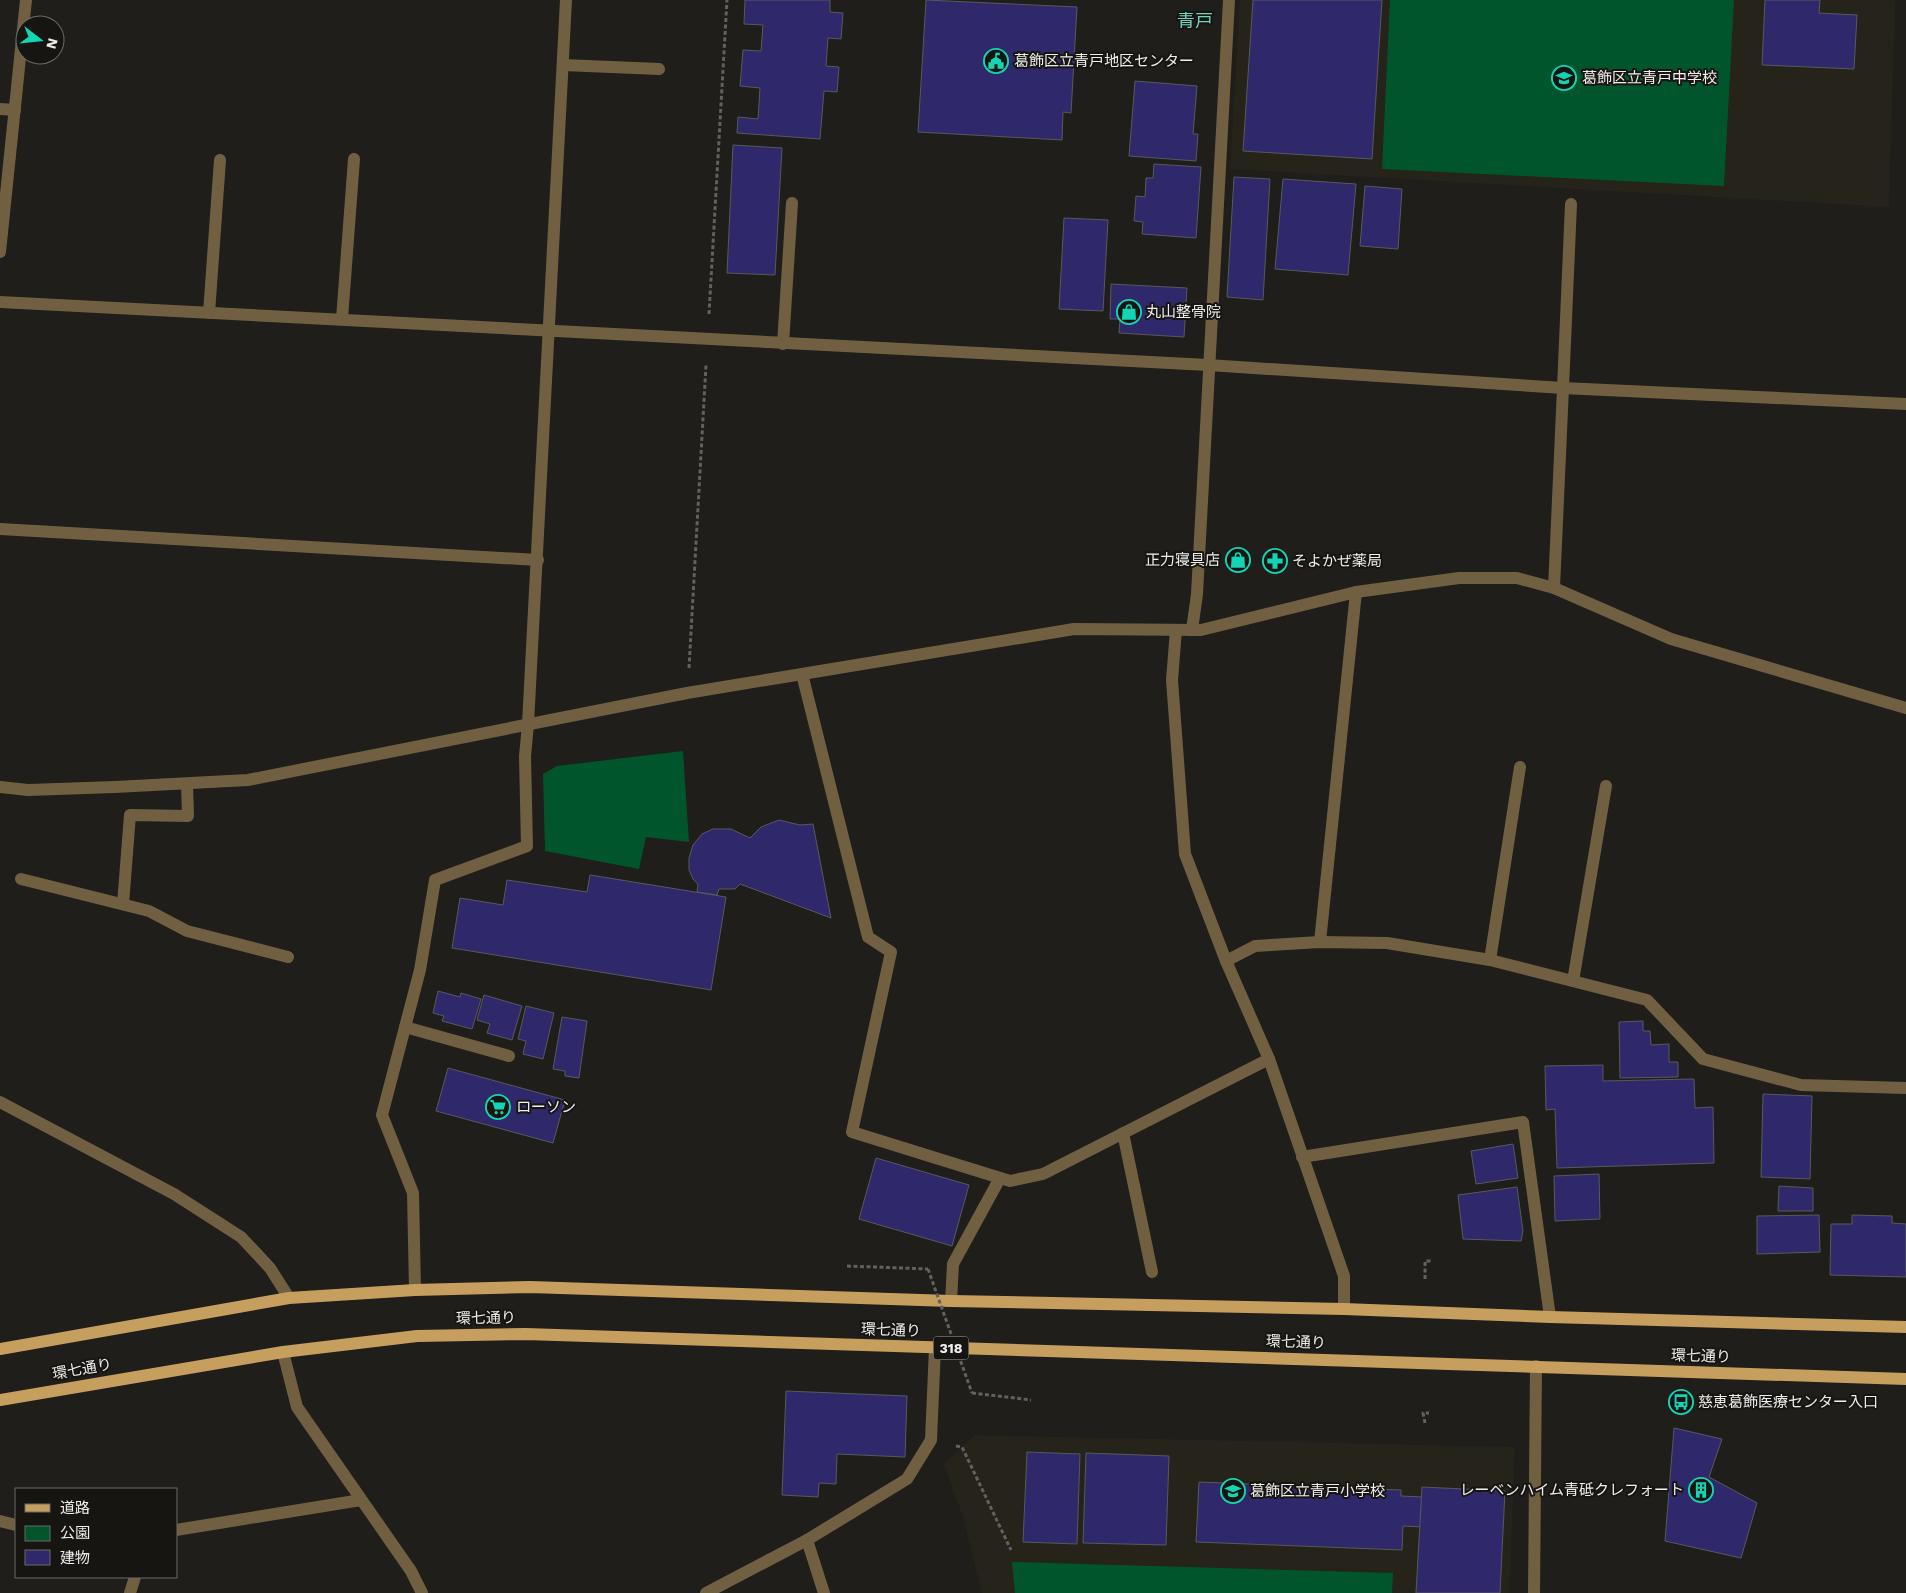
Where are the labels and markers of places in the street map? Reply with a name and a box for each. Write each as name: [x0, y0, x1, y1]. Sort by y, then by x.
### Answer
public building icon: 葛飾区立青戸地区センター: [983, 48, 1009, 74]
place label: 葛飾区立青戸地区センター: [1014, 52, 1194, 70]
school or university icon: 葛飾区立青戸中学校: [1551, 65, 1577, 91]
place label: 葛飾区立青戸中学校: [1582, 69, 1717, 87]
shop icon: 丸山整骨院: [1116, 299, 1142, 325]
place label: 丸山整骨院: [1146, 303, 1221, 321]
shop icon: 正力寝具店: [1225, 547, 1251, 573]
pharmacy icon: そよかぜ薬局: [1262, 548, 1288, 574]
place label: 正力寝具店: [1145, 551, 1220, 569]
place label: そよかぜ薬局: [1292, 552, 1382, 570]
supermarket icon: ローソン: [485, 1094, 511, 1120]
place label: ローソン: [516, 1098, 576, 1116]
bus stop icon: 慈恵葛飾医療センター入口: [1668, 1389, 1694, 1415]
place label: 慈恵葛飾医療センター入口: [1698, 1393, 1878, 1411]
building icon: レーベンハイム青砥クレフォート: [1688, 1477, 1714, 1503]
school or university icon: 葛飾区立青戸小学校: [1220, 1478, 1246, 1504]
place label: レーベンハイム青砥クレフォート: [1460, 1481, 1684, 1499]
place label: 葛飾区立青戸小学校: [1250, 1482, 1385, 1500]

